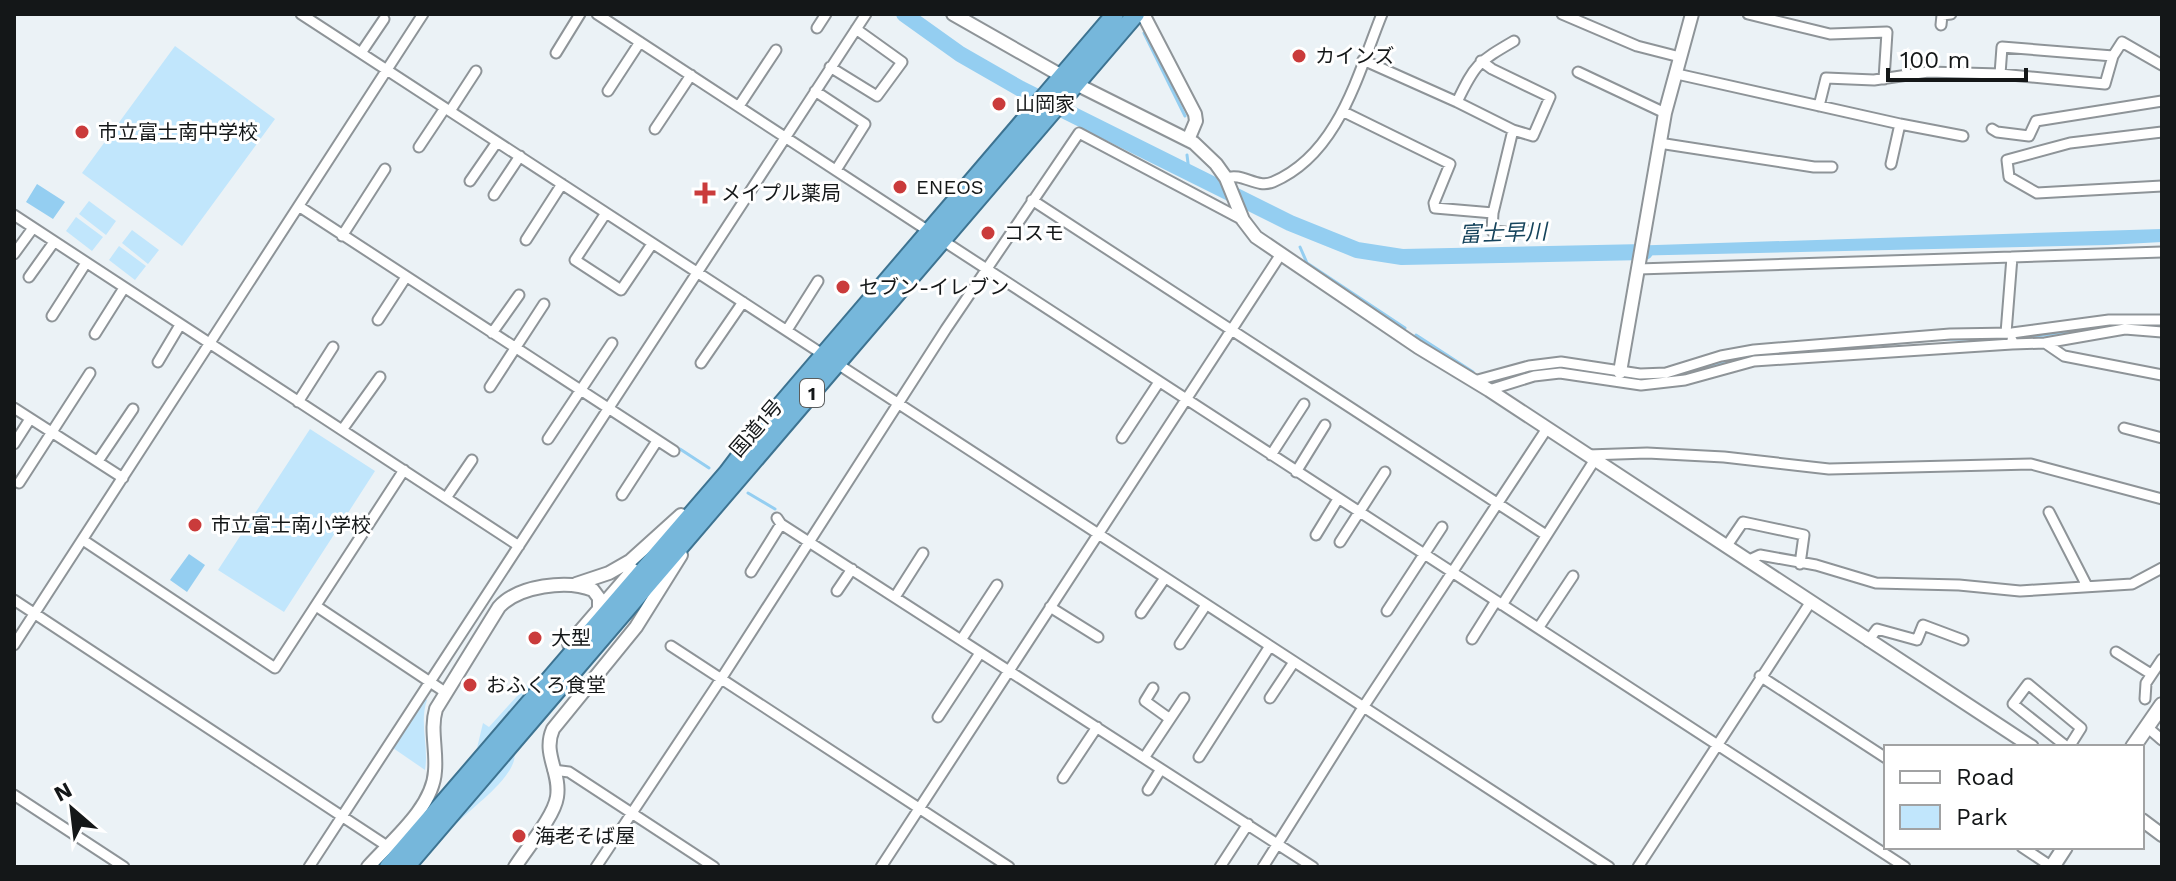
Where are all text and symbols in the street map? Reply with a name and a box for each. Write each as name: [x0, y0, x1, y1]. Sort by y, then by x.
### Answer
scale bar: [1888, 32, 2026, 82]
place label: カインズ: [1315, 44, 1395, 68]
text: 100 m: [1900, 46, 1970, 74]
marker: カインズ: [1290, 47, 1308, 65]
place label: 山岡家: [1015, 92, 1075, 116]
marker: 山岡家: [990, 95, 1008, 113]
place label: 市立富士南中学校: [98, 120, 258, 144]
marker: 市立富士南中学校: [73, 123, 91, 141]
place label: ENEOS: [916, 175, 984, 199]
marker: ENEOS: [891, 178, 909, 196]
place label: メイプル薬局: [721, 181, 841, 205]
marker: メイプル薬局: [696, 184, 714, 202]
water label: 富士早川: [1459, 219, 1549, 247]
place label: コスモ: [1004, 221, 1064, 245]
marker: コスモ: [979, 224, 997, 242]
place label: セブン-イレブン: [859, 275, 1009, 299]
marker: セブン-イレブン: [834, 278, 852, 296]
road number: 1: [800, 379, 824, 407]
street label: 国道1号: [725, 395, 787, 461]
place label: 市立富士南小学校: [211, 513, 371, 537]
marker: 市立富士南小学校: [186, 516, 204, 534]
place label: 大型: [551, 626, 591, 650]
marker: 大型: [526, 629, 544, 647]
place label: おふくろ食堂: [486, 673, 606, 697]
marker: おふくろ食堂: [461, 676, 479, 694]
legend: [1884, 745, 2144, 849]
text: Road: [1956, 763, 2015, 791]
north arrow: [32, 769, 112, 849]
text: N: [50, 777, 76, 807]
text: Park: [1956, 803, 2008, 831]
place label: 海老そば屋: [535, 824, 635, 848]
marker: 海老そば屋: [510, 827, 528, 845]

